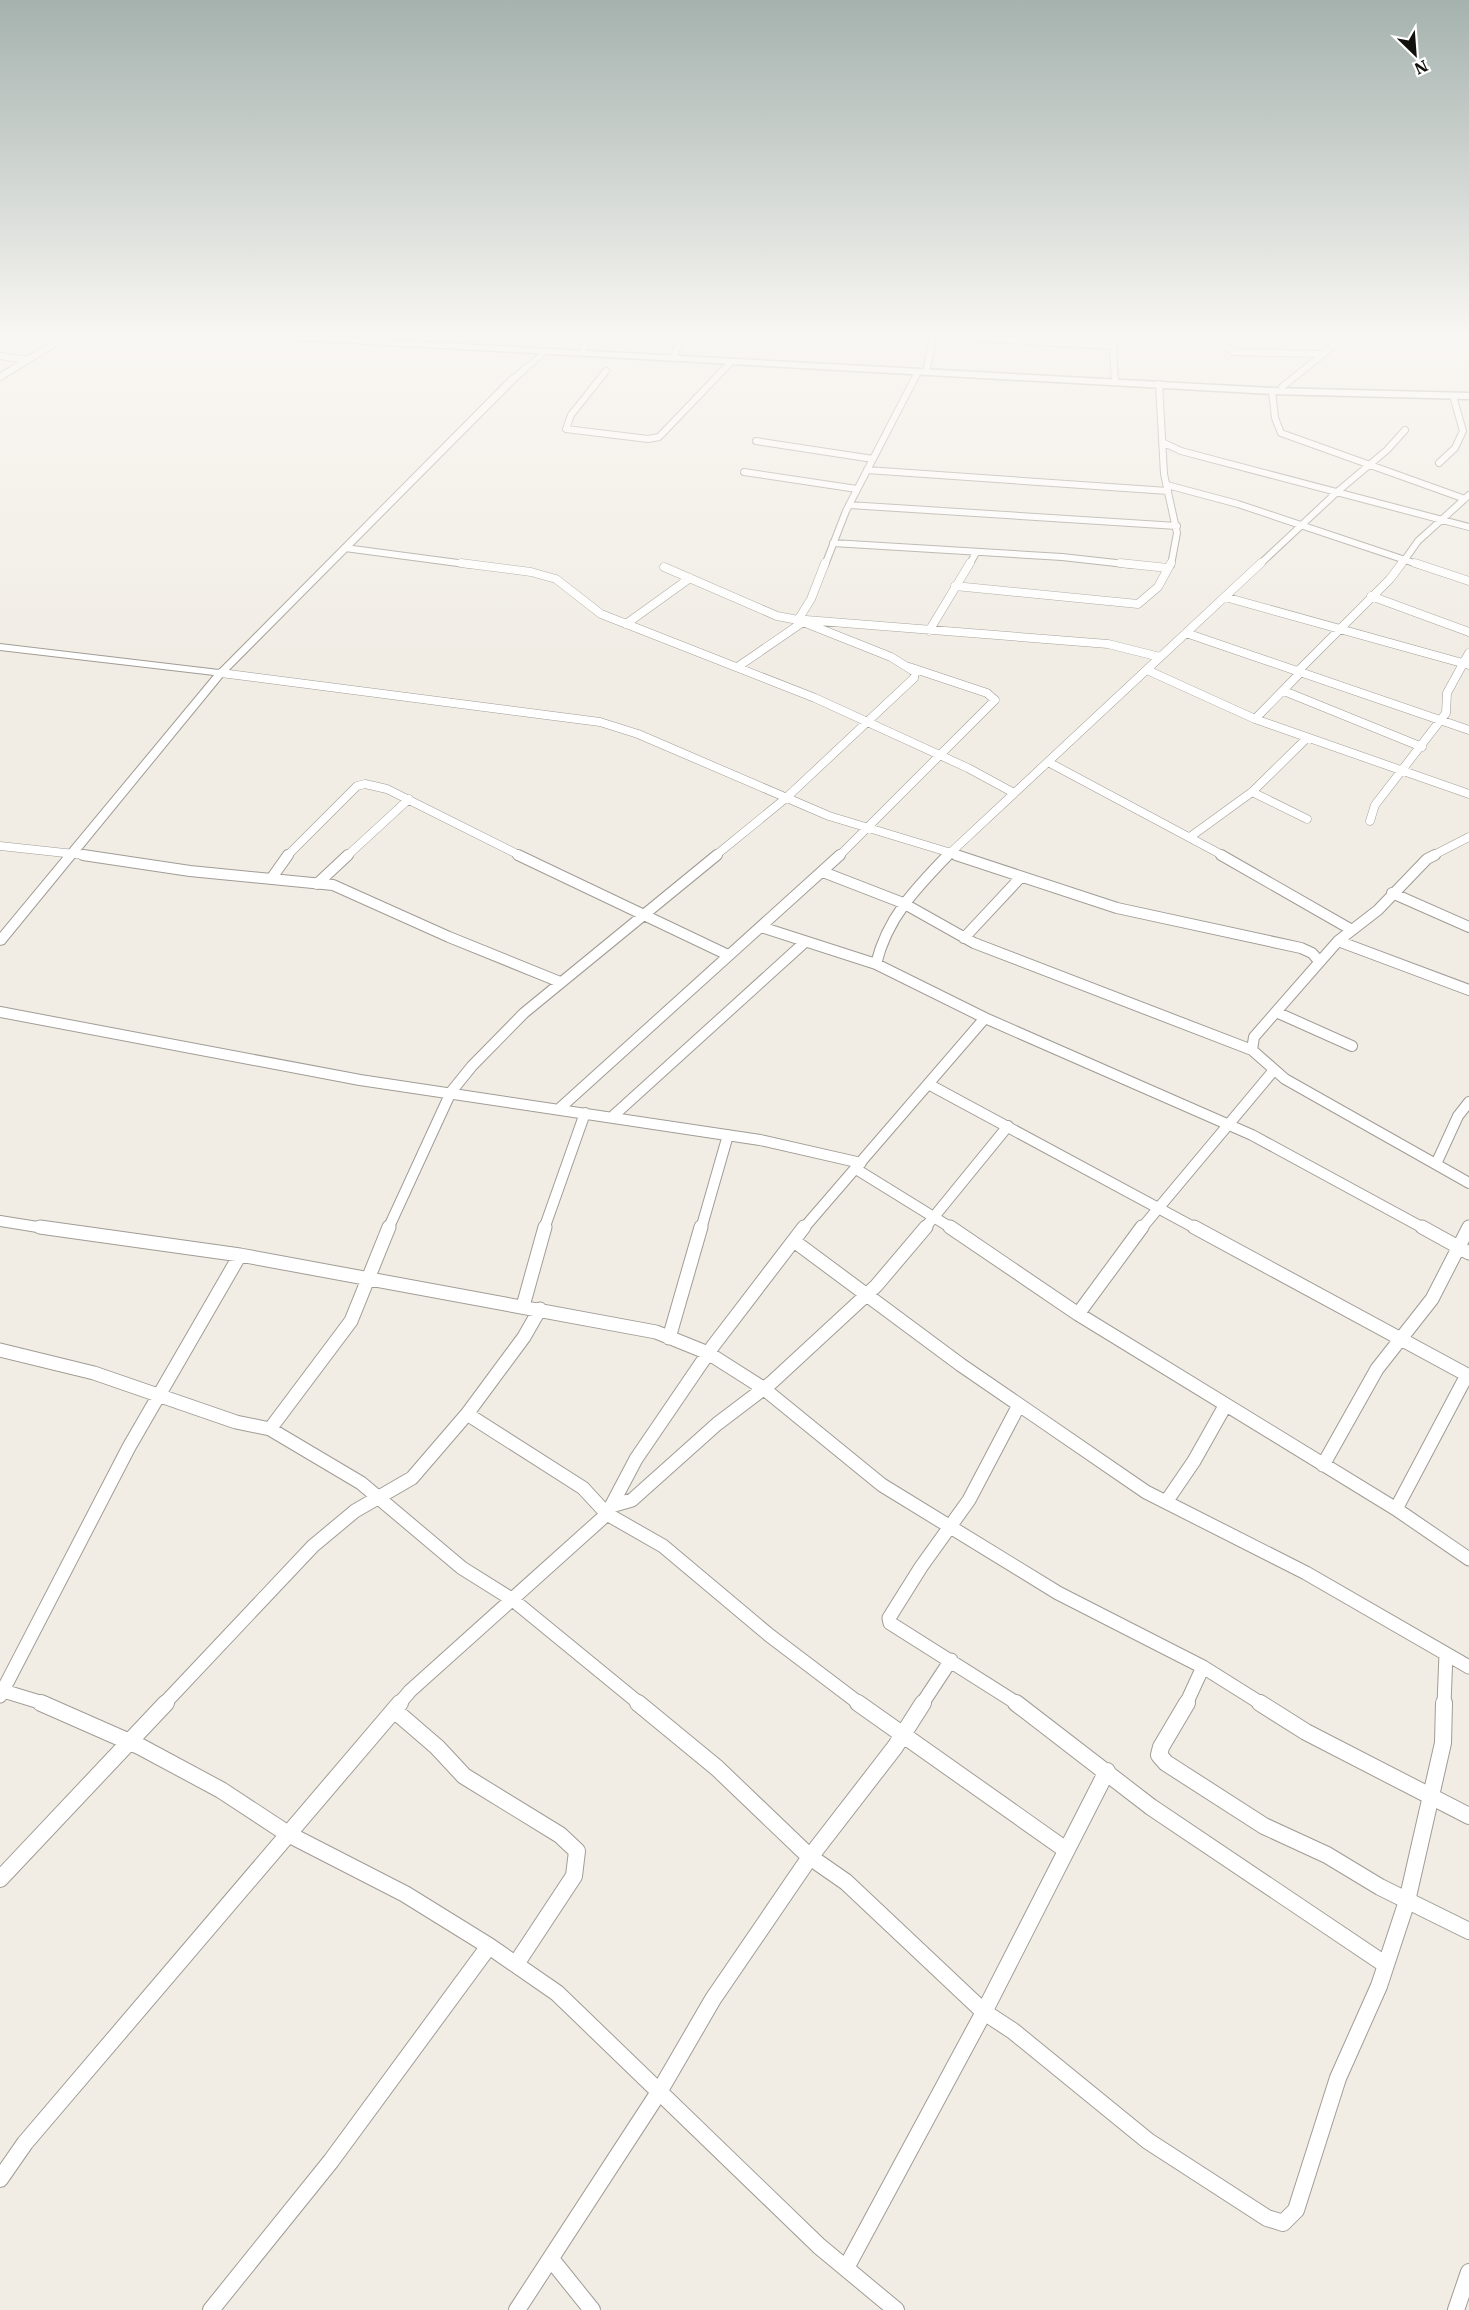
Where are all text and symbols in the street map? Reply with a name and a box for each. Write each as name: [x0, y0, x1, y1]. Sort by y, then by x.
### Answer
north arrow: [1385, 24, 1445, 84]
text: N: [1411, 56, 1431, 79]

